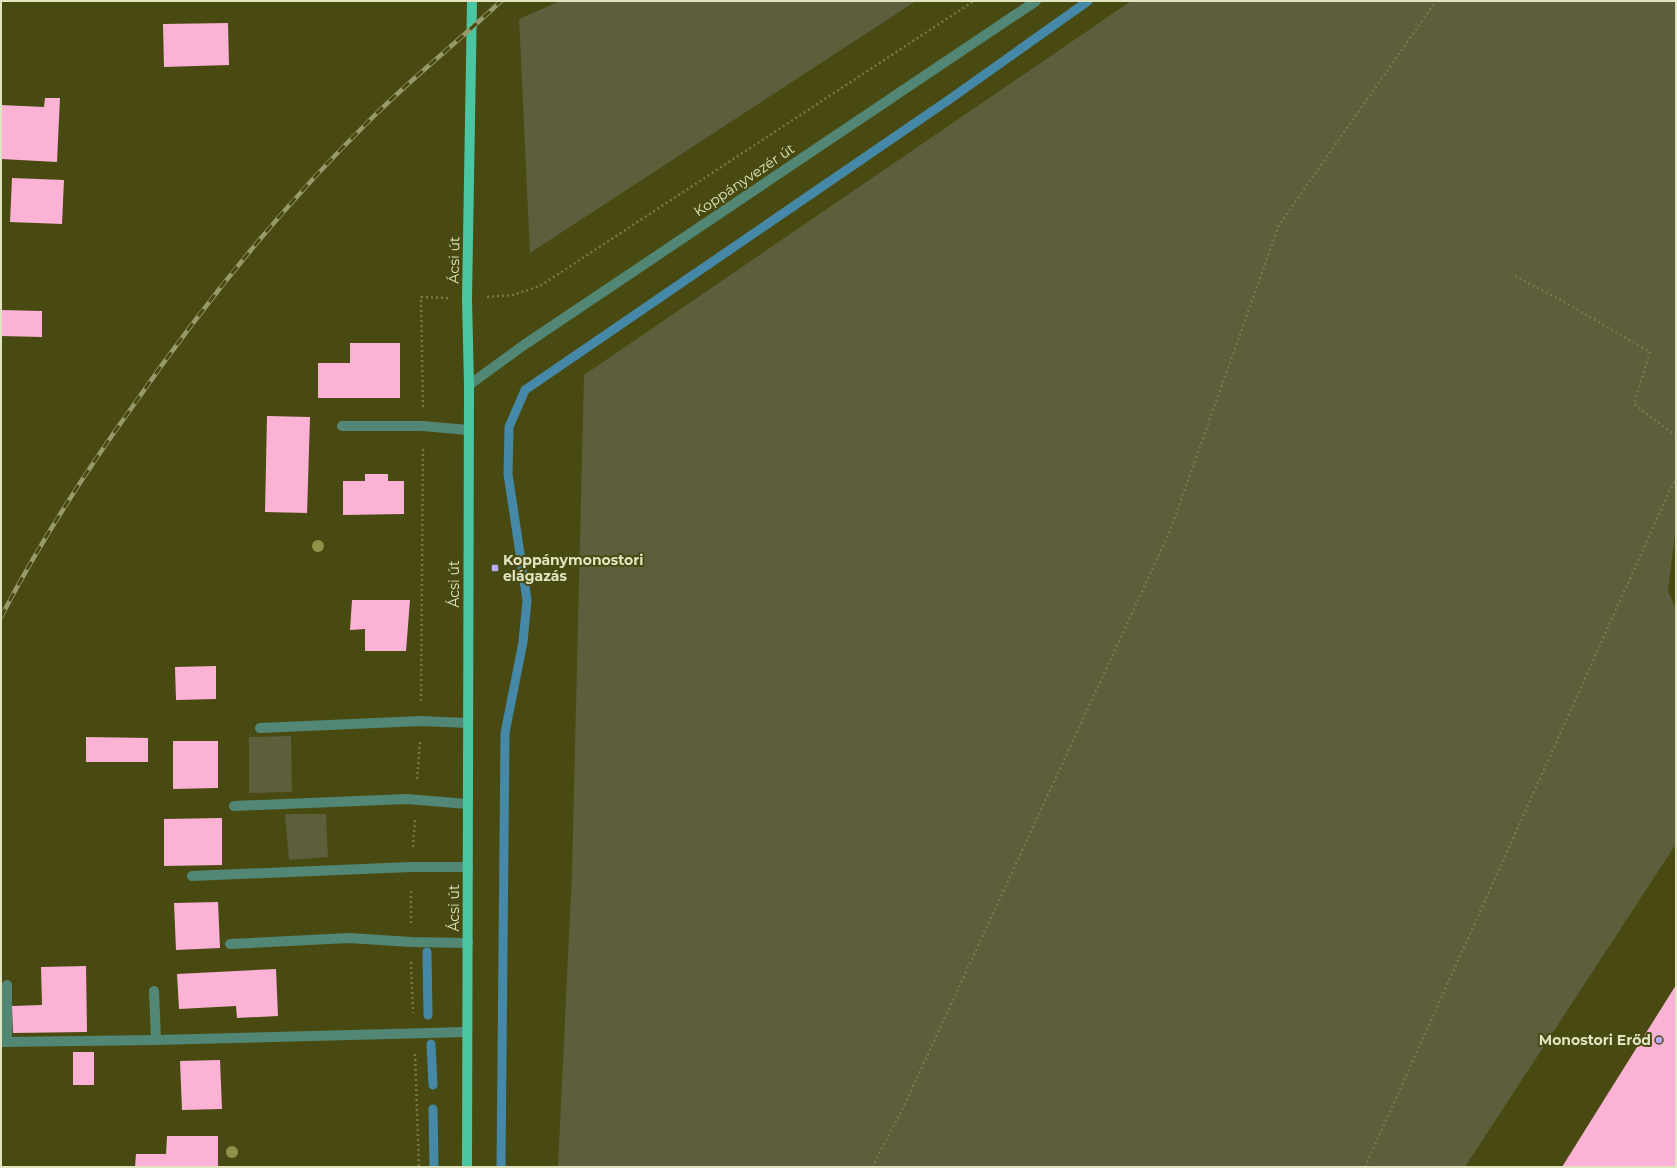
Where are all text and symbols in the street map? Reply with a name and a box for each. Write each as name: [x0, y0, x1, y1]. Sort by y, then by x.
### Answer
street label: Koppányvezér út: [690, 139, 798, 220]
street label: Ácsi út: [445, 236, 463, 284]
place label: Koppánymonostori elágazás: [503, 551, 643, 585]
street label: Ácsi út: [445, 560, 463, 608]
marker: Koppánymonostori elágazás: [490, 563, 500, 573]
street label: Ácsi út: [445, 884, 463, 932]
place label: Monostori Erőd: [1539, 1031, 1651, 1049]
marker: Monostori Erőd: [1654, 1035, 1664, 1045]

